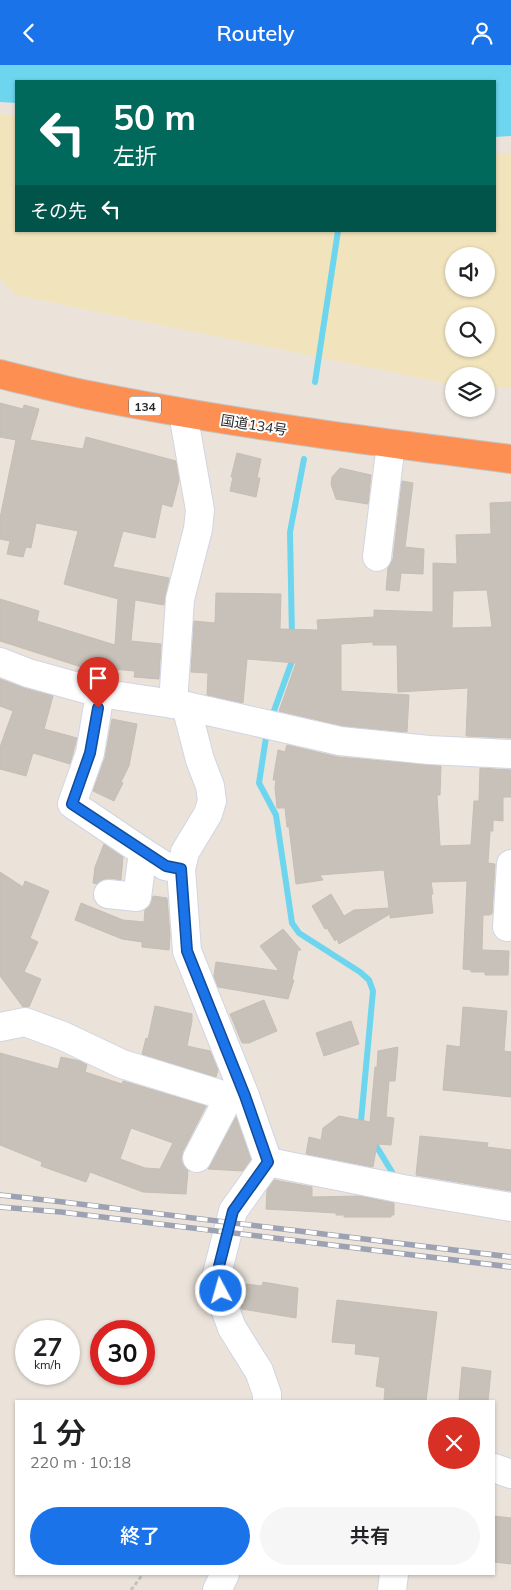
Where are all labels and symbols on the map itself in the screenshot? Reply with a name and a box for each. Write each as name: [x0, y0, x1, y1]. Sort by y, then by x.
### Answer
road number: 134: [129, 397, 161, 416]
street label: 国道134号: [219, 411, 289, 439]
pin: [77, 657, 119, 708]
position arrow: [194, 1264, 246, 1316]
speed limit sign: 30: [90, 1320, 155, 1385]

